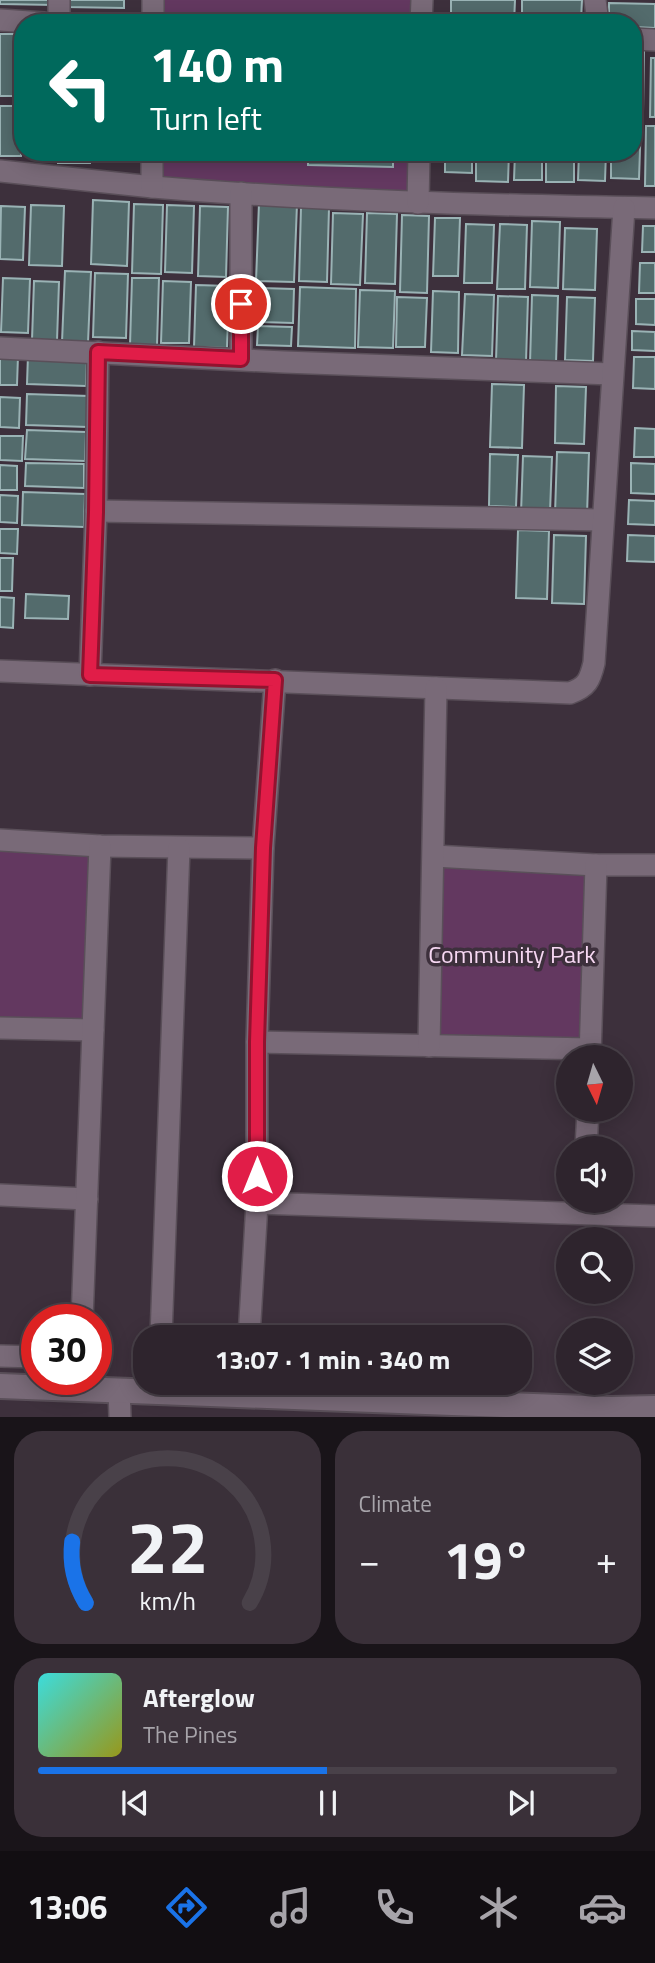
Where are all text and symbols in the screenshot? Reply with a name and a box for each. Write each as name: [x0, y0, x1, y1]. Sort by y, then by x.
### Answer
text: 140 m: [150, 26, 284, 101]
icon: left: [35, 42, 126, 133]
text: Turn left: [150, 94, 262, 142]
pin: [211, 274, 271, 334]
icon: arrive: [222, 285, 260, 323]
park label: Community Park: [428, 936, 596, 972]
north arrow: [556, 1045, 634, 1122]
map controls: [556, 1045, 633, 1395]
button: sound: [556, 1136, 633, 1213]
position arrow: [220, 1139, 294, 1213]
button: search: [556, 1227, 633, 1304]
speed limit sign: 30: [21, 1304, 112, 1395]
button: layers: [556, 1318, 633, 1395]
text: 13:07 · 1 min · 340 m: [215, 1340, 450, 1379]
text: Climate: [359, 1486, 432, 1521]
text: 22: [126, 1492, 208, 1602]
text: 19°: [444, 1520, 531, 1599]
text: −: [359, 1531, 380, 1589]
text: +: [596, 1531, 617, 1589]
text: km/h: [139, 1582, 196, 1620]
text: Afterglow: [143, 1678, 255, 1717]
text: The Pines: [143, 1717, 237, 1752]
icon: previous: [116, 1784, 154, 1822]
icon: pause: [309, 1784, 347, 1822]
icon: next: [502, 1784, 540, 1822]
text: 13:06: [28, 1883, 107, 1931]
icon: directions: [162, 1883, 211, 1932]
icon: music: [266, 1883, 315, 1932]
icon: phone: [370, 1883, 419, 1932]
icon: climate: [474, 1883, 523, 1932]
icon: car: [578, 1883, 627, 1932]

